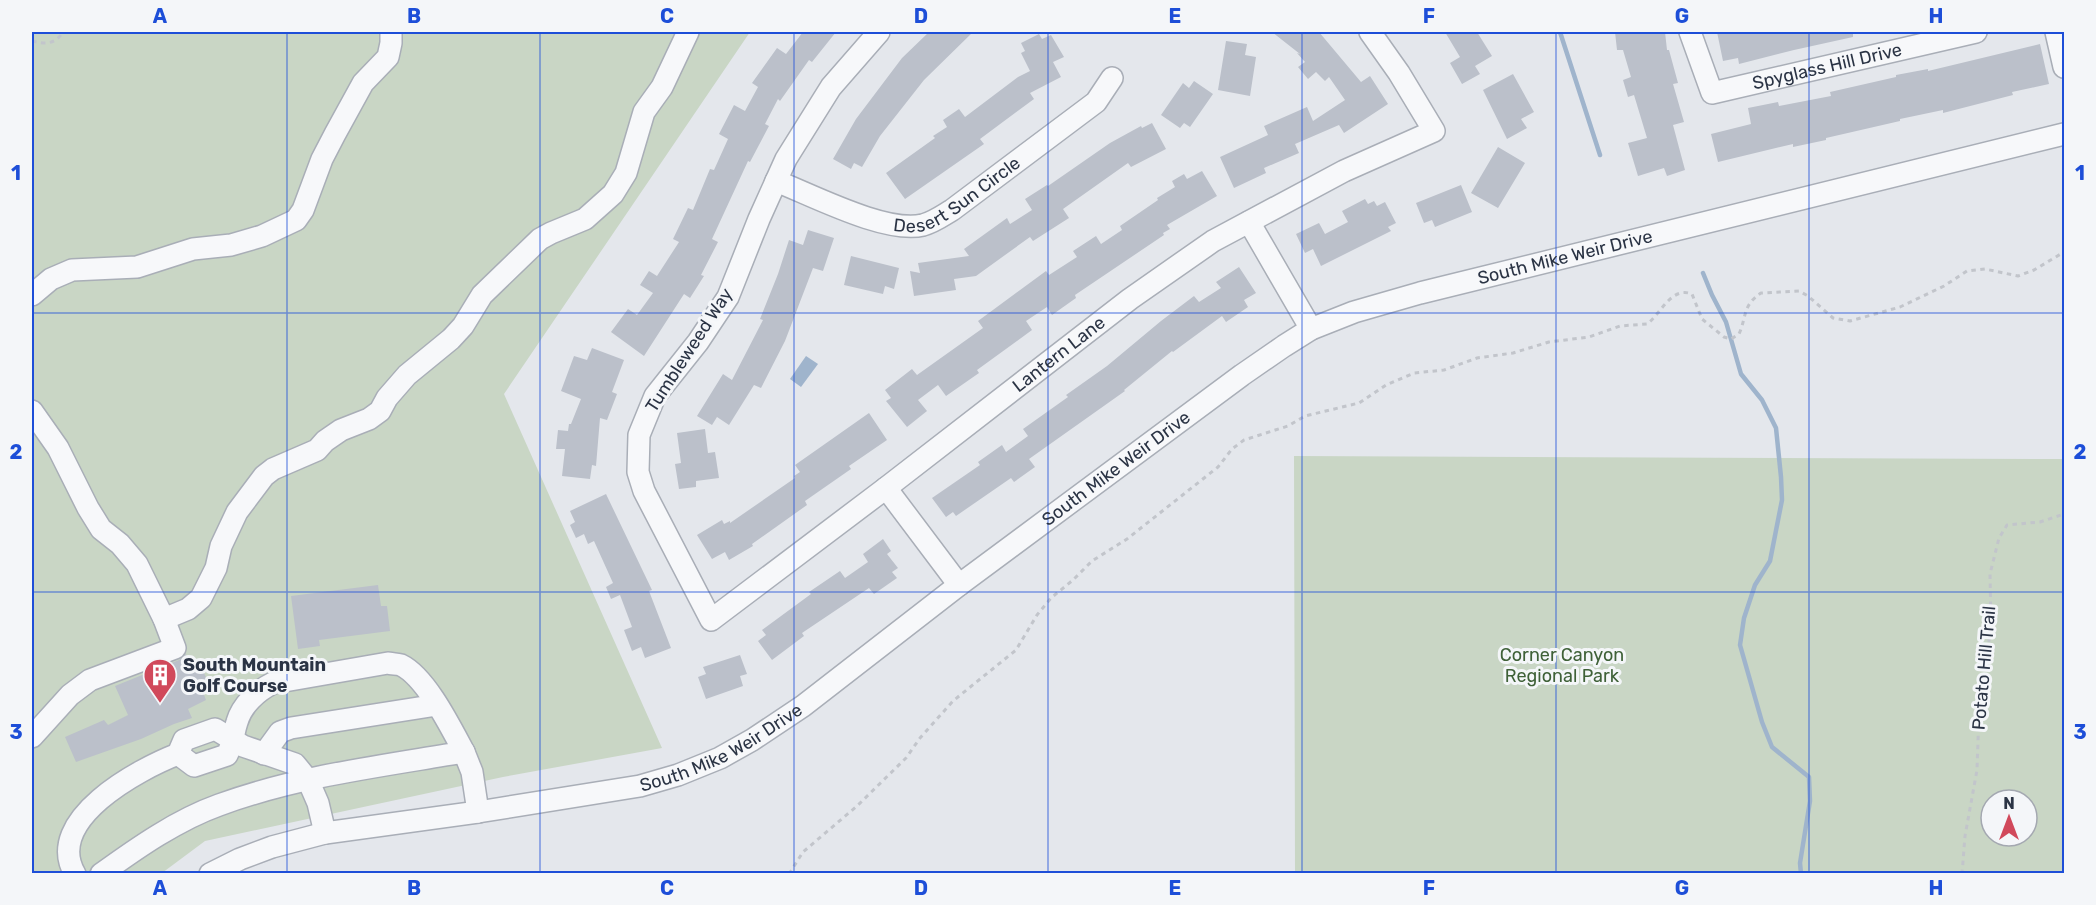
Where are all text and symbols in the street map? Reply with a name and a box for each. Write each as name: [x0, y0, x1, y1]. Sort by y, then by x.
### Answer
text: A: [153, 4, 168, 28]
text: B: [407, 4, 421, 28]
text: C: [660, 4, 674, 28]
text: D: [914, 4, 928, 28]
text: E: [1169, 4, 1181, 28]
text: F: [1423, 4, 1435, 28]
text: G: [1675, 4, 1689, 28]
text: H: [1929, 4, 1943, 28]
street label: Spyglass Hill Drive: [1750, 38, 1904, 94]
street label: Desert Sun Circle: [892, 152, 1025, 237]
text: 1: [11, 161, 21, 185]
text: 1: [2075, 161, 2085, 185]
street label: South Mike Weir Drive: [1475, 225, 1655, 289]
street label: Tumbleweed Way: [641, 284, 737, 416]
street label: Lantern Lane: [1008, 311, 1110, 397]
street label: South Mike Weir Drive: [1038, 406, 1195, 531]
text: 2: [10, 440, 23, 464]
text: 2: [2074, 440, 2087, 464]
street label: Potato Hill Trail: [1968, 605, 2000, 731]
park label: Corner Canyon Regional Park: [1500, 644, 1624, 687]
place label: South Mountain Golf Course: [183, 654, 326, 697]
building icon: South Mountain Golf Course: [142, 657, 178, 704]
street label: South Mike Weir Drive: [637, 699, 806, 796]
text: 3: [9, 720, 23, 744]
text: 3: [2073, 720, 2087, 744]
north arrow: [1979, 788, 2039, 848]
text: N: [2003, 794, 2015, 813]
text: A: [153, 876, 168, 900]
text: B: [407, 876, 421, 900]
text: C: [660, 876, 674, 900]
text: D: [914, 876, 928, 900]
text: E: [1169, 876, 1181, 900]
text: F: [1423, 876, 1435, 900]
text: G: [1675, 876, 1689, 900]
text: H: [1929, 876, 1943, 900]

